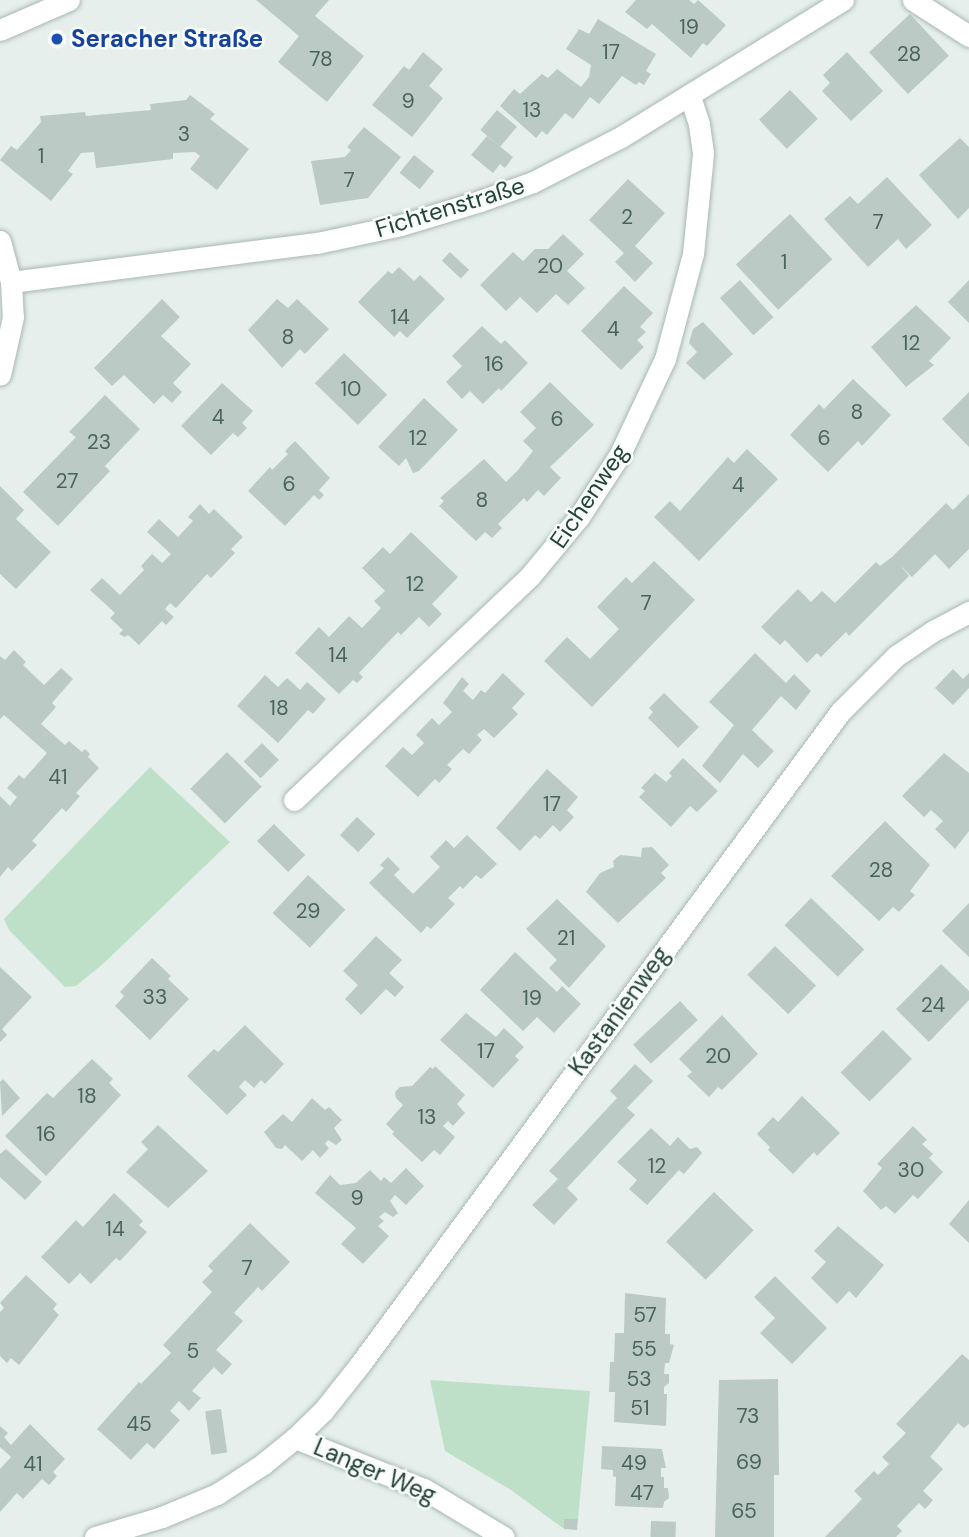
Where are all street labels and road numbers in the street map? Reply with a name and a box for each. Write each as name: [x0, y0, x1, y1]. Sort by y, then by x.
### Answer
street label: Fichtenstraße: [372, 171, 528, 243]
street label: Eichenweg: [544, 439, 634, 553]
street label: Kastanienweg: [563, 941, 675, 1081]
street label: Langer Weg: [309, 1432, 441, 1510]

